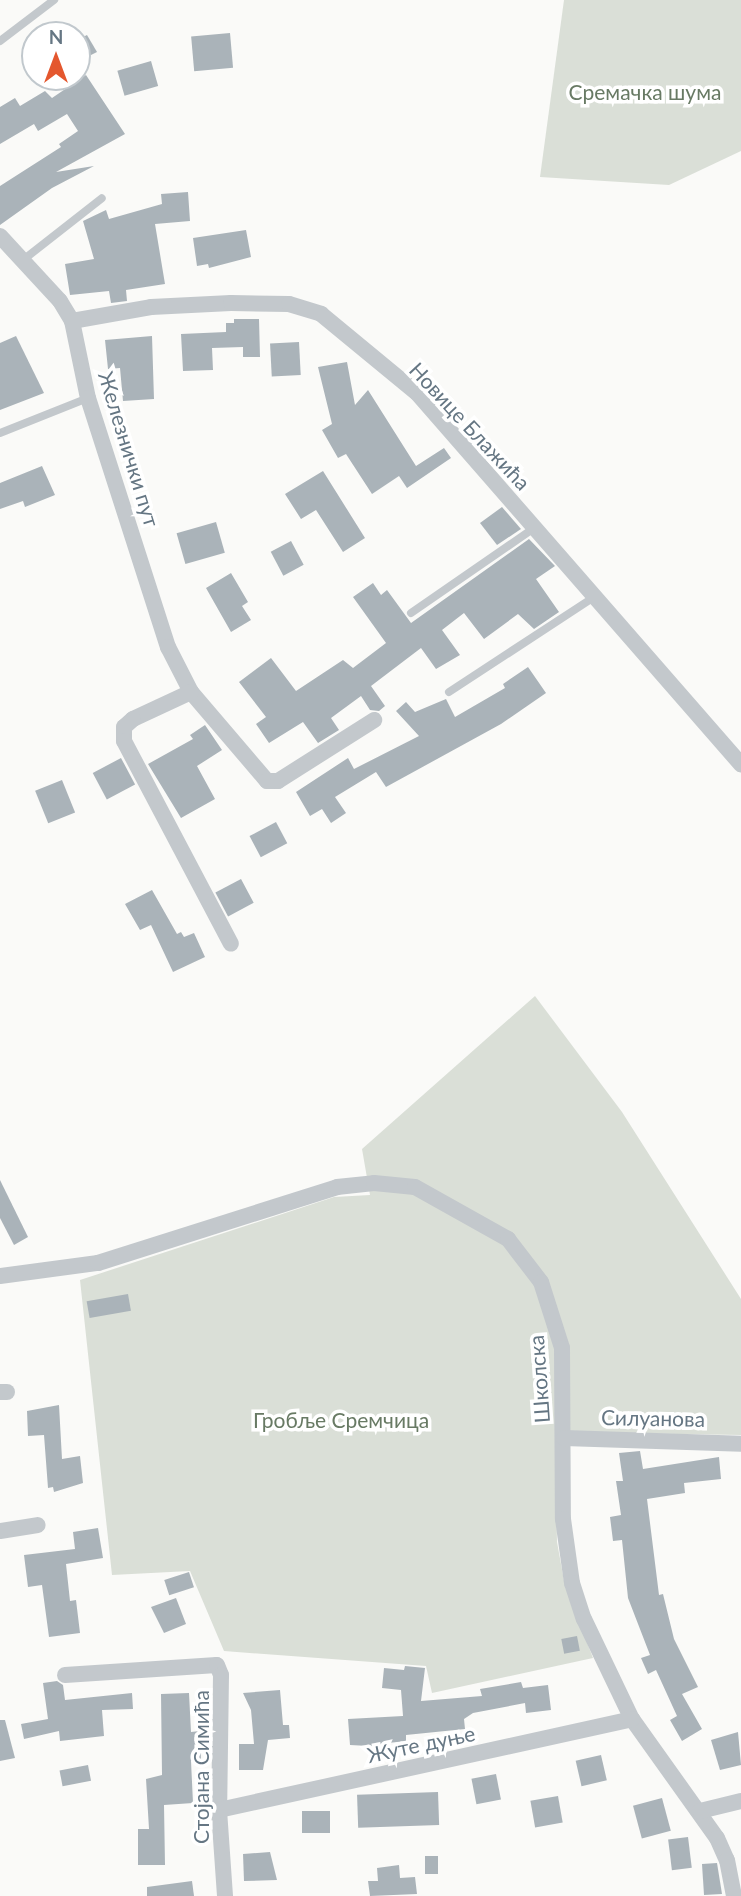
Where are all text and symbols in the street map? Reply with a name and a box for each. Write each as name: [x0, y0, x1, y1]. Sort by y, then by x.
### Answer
north arrow: [21, 21, 91, 91]
text: N: [49, 25, 63, 48]
park label: Сремачка шума: [569, 79, 721, 105]
street label: Новице Блажића: [404, 357, 536, 495]
street label: Железнички пут: [93, 368, 165, 530]
street label: Школска: [523, 1334, 555, 1424]
street label: Силуанова: [601, 1404, 705, 1432]
park label: Гробље Сремчица: [253, 1407, 429, 1433]
street label: Стојана Симића: [188, 1690, 214, 1844]
street label: Жуте дуње: [365, 1720, 477, 1768]

